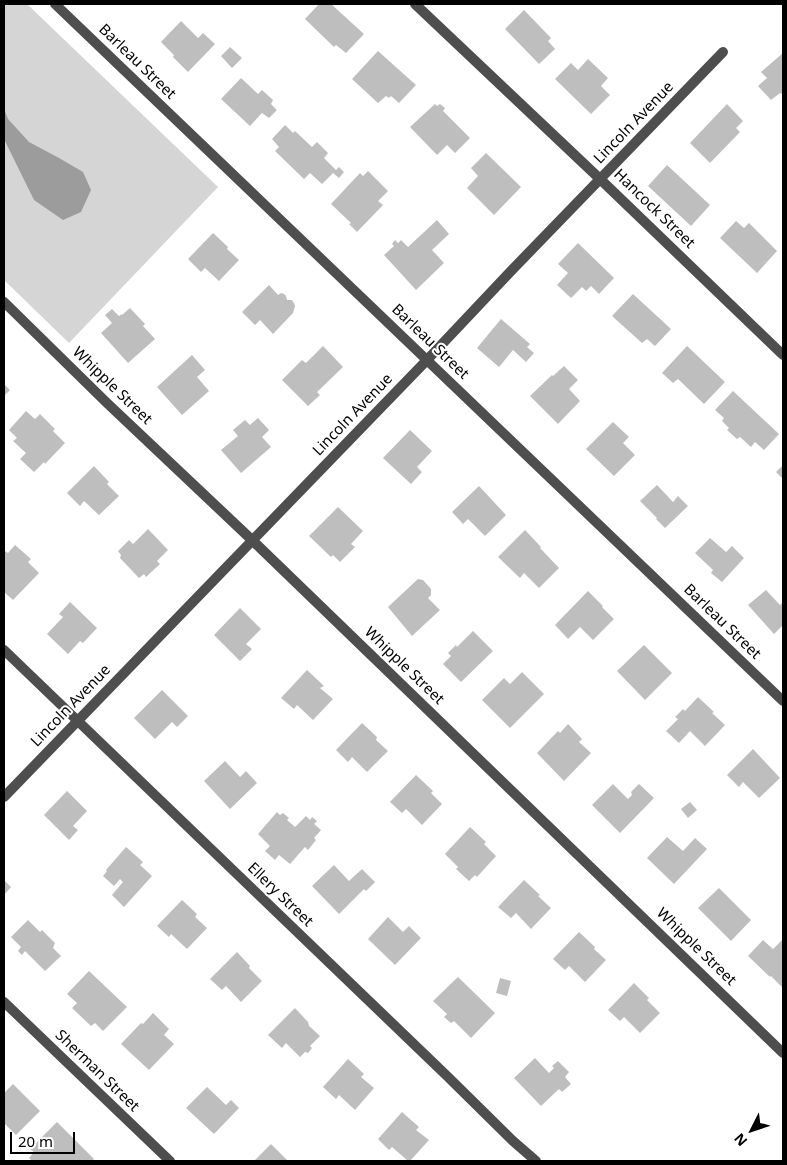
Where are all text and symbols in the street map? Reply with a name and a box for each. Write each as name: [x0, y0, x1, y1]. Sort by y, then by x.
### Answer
street label: Barleau Street: [95, 21, 179, 103]
street label: Lincoln Avenue: [590, 78, 678, 168]
street label: Hancock Street: [610, 166, 698, 252]
street label: Barleau Street: [388, 301, 472, 383]
street label: Whipple Street: [68, 344, 156, 428]
street label: Lincoln Avenue: [309, 370, 397, 460]
street label: Barleau Street: [680, 581, 764, 663]
street label: Whipple Street: [360, 624, 448, 708]
street label: Lincoln Avenue: [27, 661, 115, 751]
street label: Ellery Street: [243, 859, 317, 931]
street label: Whipple Street: [652, 905, 740, 989]
street label: Sherman Street: [51, 1026, 143, 1116]
north arrow: [727, 1105, 777, 1155]
scale bar: [12, 1122, 78, 1154]
text: N: [729, 1130, 751, 1151]
text: 20 m: [18, 1131, 53, 1151]

